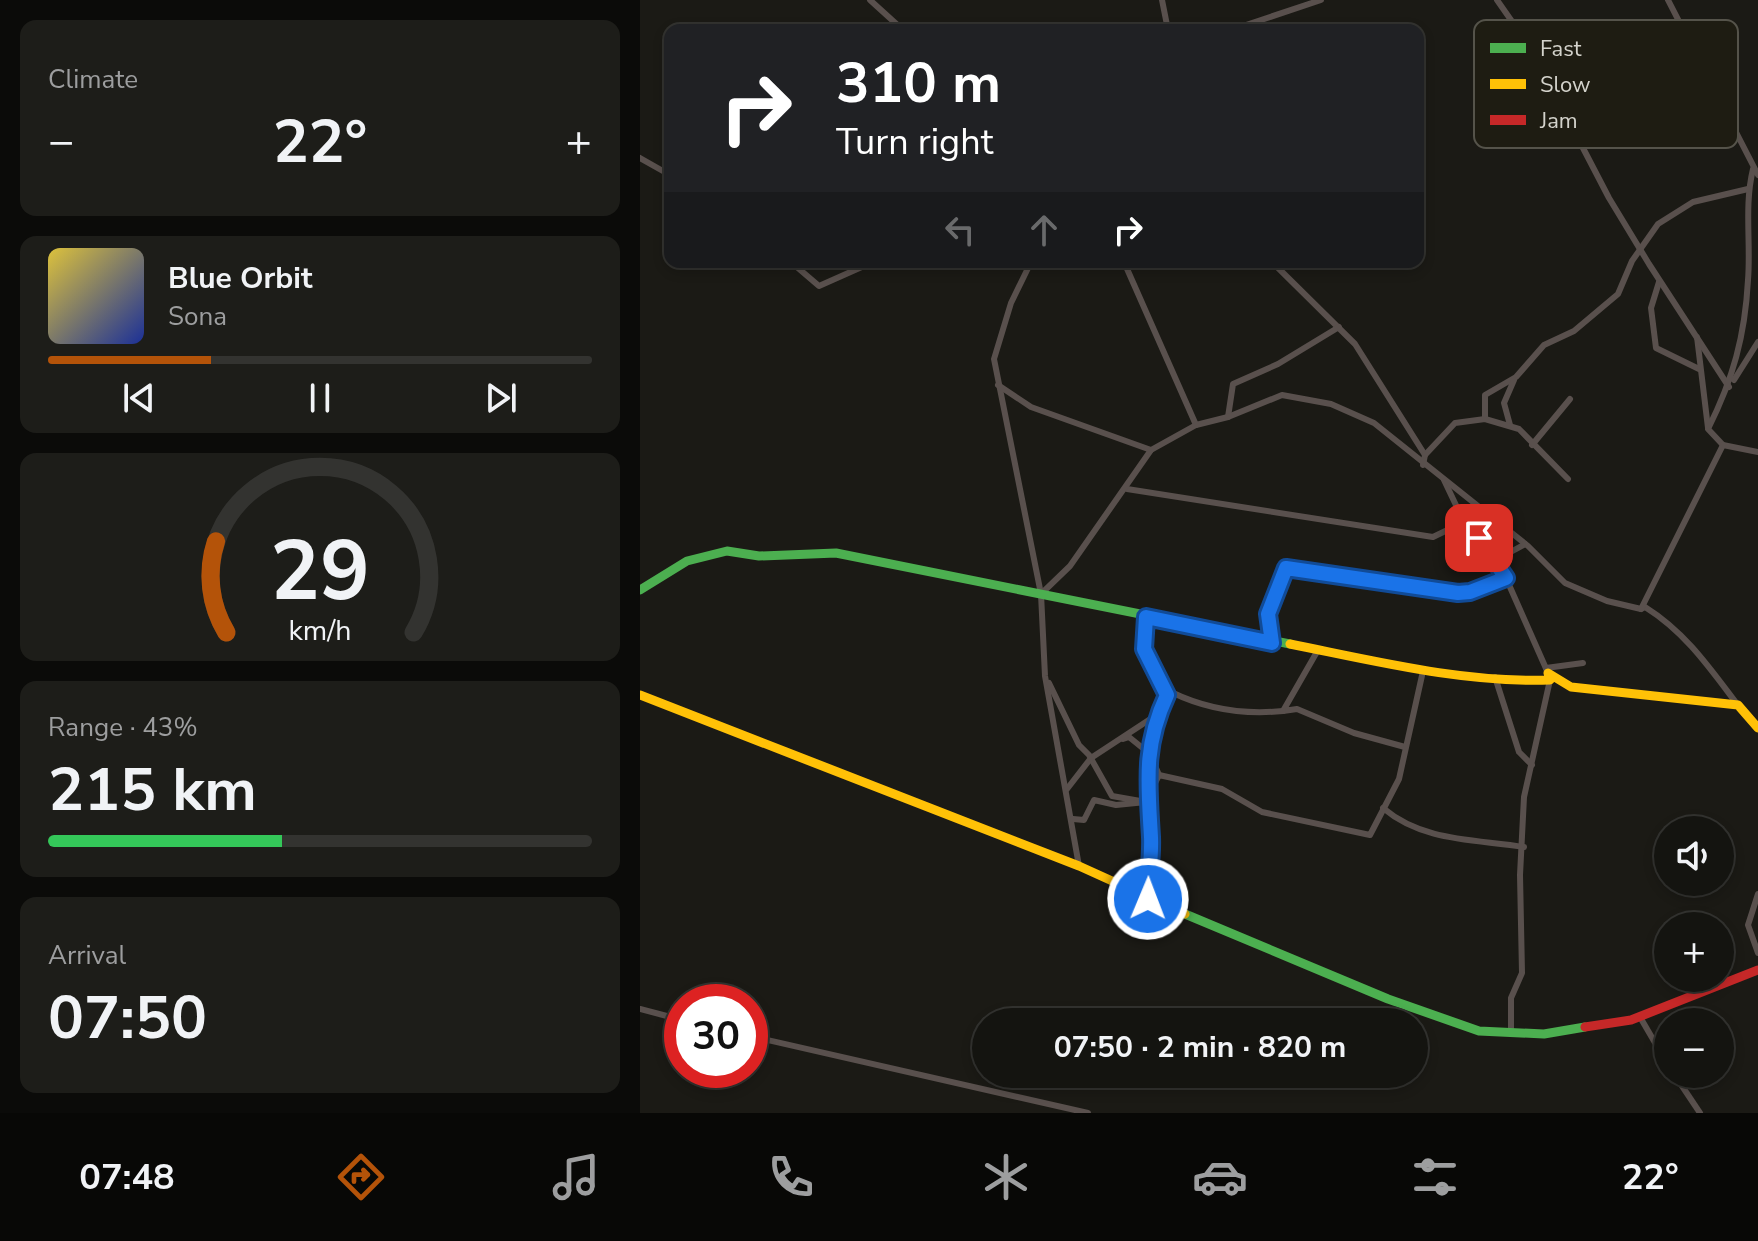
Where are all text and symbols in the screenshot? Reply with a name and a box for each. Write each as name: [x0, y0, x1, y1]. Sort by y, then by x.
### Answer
legend: [1474, 20, 1738, 148]
text: Fast: [1540, 34, 1582, 64]
text: 310 m: [836, 45, 1001, 122]
icon: right: [704, 56, 808, 160]
text: Climate: [48, 62, 138, 97]
text: Slow: [1540, 70, 1591, 100]
text: 22°: [273, 101, 367, 183]
text: Jam: [1539, 106, 1578, 136]
text: −: [48, 112, 74, 172]
text: +: [566, 112, 592, 172]
text: Turn right: [836, 118, 993, 167]
icon: left: [938, 208, 982, 252]
icon: ahead: [1022, 208, 1066, 252]
icon: right: [1106, 208, 1150, 252]
text: Blue Orbit: [168, 258, 312, 299]
text: Sona: [168, 299, 227, 334]
icon: previous: [117, 376, 161, 420]
icon: pause: [298, 376, 342, 420]
icon: next: [479, 376, 523, 420]
pin: [1445, 504, 1513, 572]
text: 29: [270, 514, 370, 627]
icon: arrive: [1457, 516, 1501, 560]
text: km/h: [289, 611, 351, 650]
text: Range · 43%: [48, 710, 198, 745]
text: 215 km: [48, 749, 257, 831]
map controls: [1654, 816, 1734, 1088]
button: sound: [1654, 816, 1734, 896]
position arrow: [1106, 857, 1190, 941]
button: +: [1654, 912, 1734, 992]
text: Arrival: [48, 938, 126, 973]
text: 07:50: [48, 977, 207, 1059]
speed limit sign: 30: [664, 984, 768, 1088]
button: −: [1654, 1008, 1734, 1088]
text: 07:50 · 2 min · 820 m: [1054, 1027, 1346, 1068]
icon: directions: [333, 1149, 389, 1205]
icon: music: [548, 1149, 604, 1205]
icon: phone: [763, 1149, 819, 1205]
icon: climate: [978, 1149, 1034, 1205]
icon: car: [1192, 1149, 1248, 1205]
icon: filters: [1407, 1149, 1463, 1205]
text: 07:48: [79, 1153, 175, 1202]
text: 22°: [1622, 1153, 1679, 1202]

